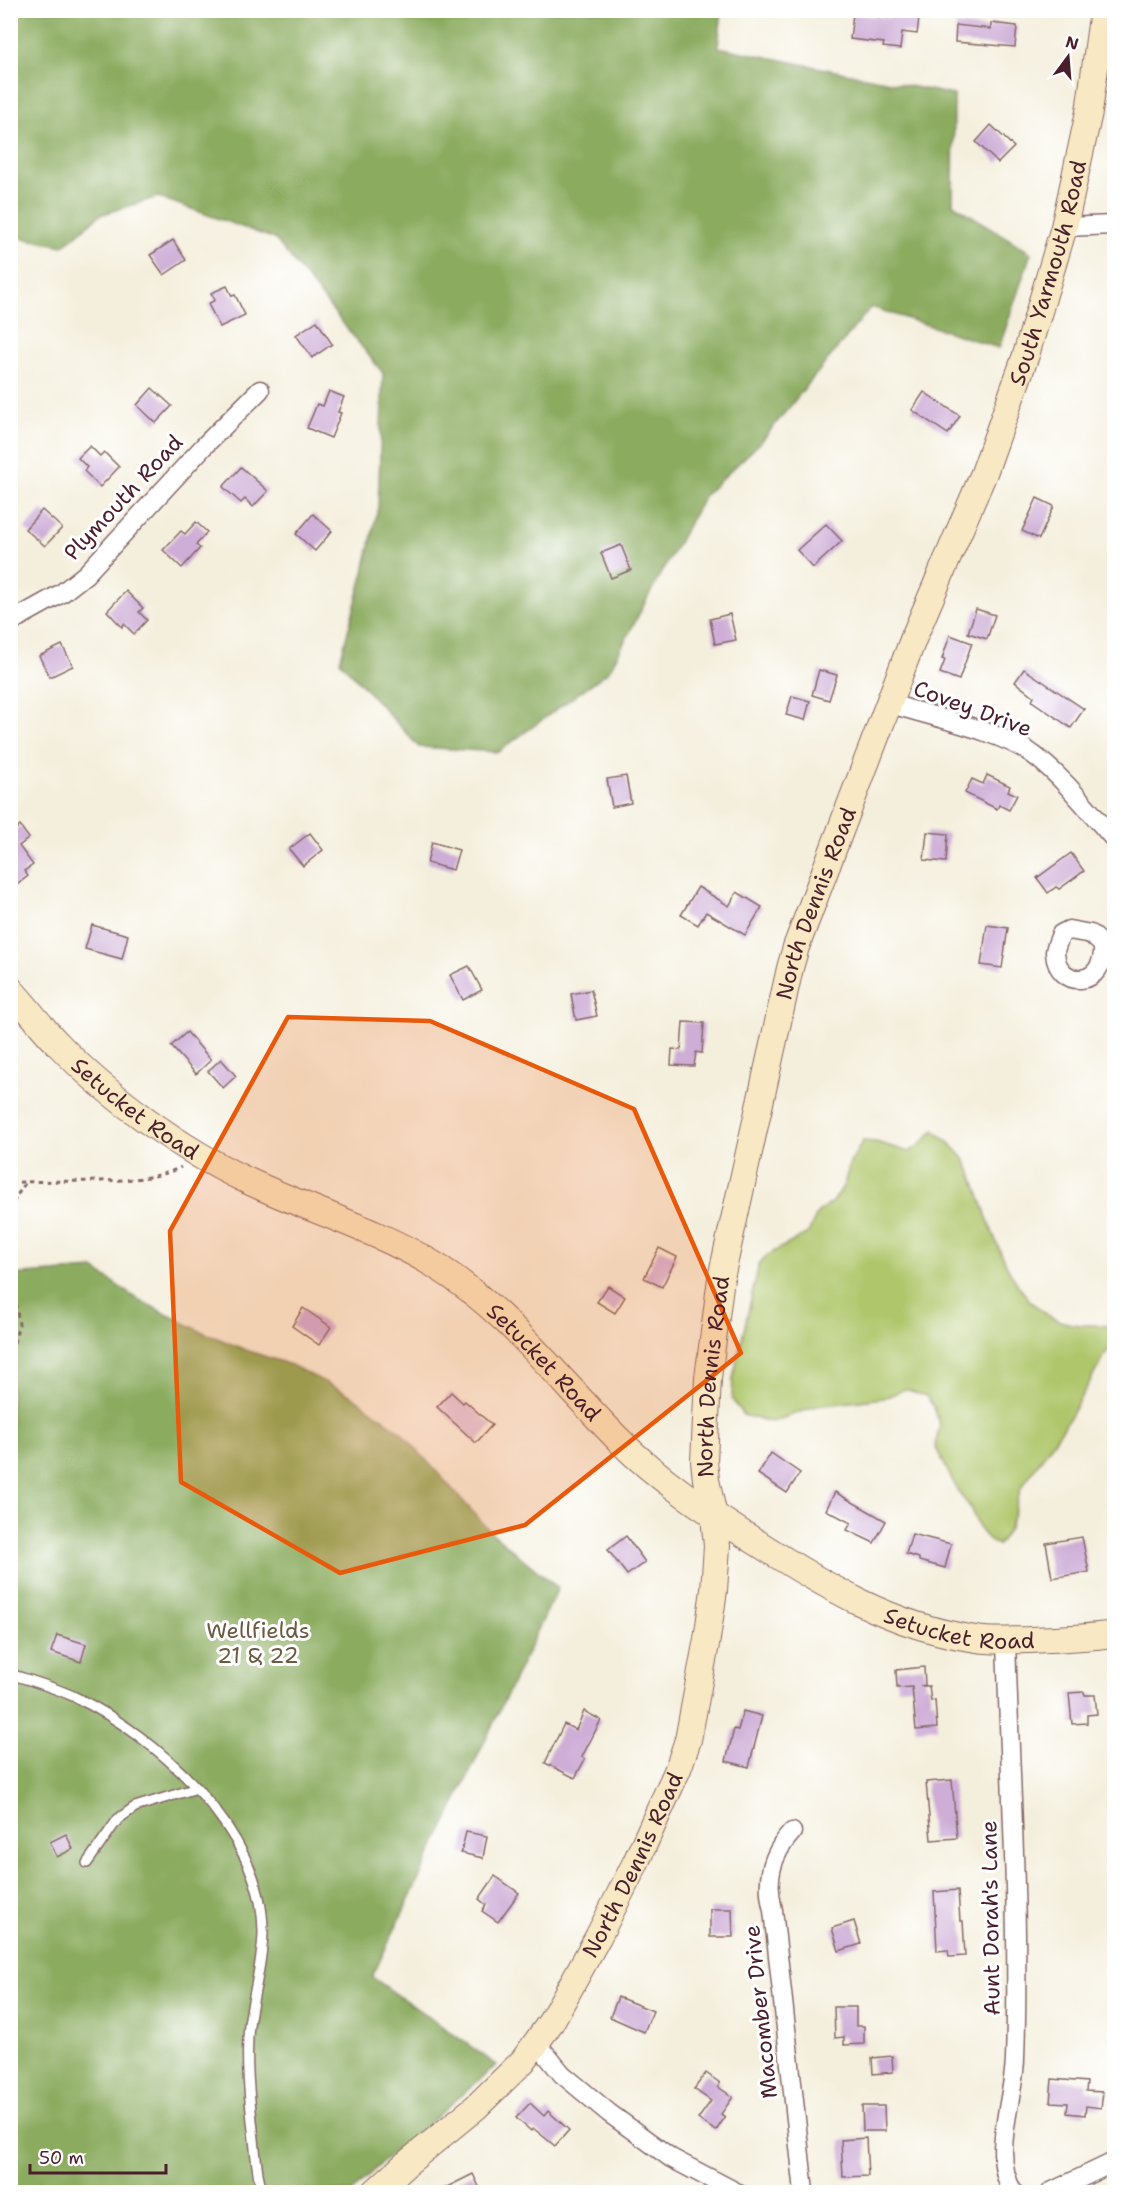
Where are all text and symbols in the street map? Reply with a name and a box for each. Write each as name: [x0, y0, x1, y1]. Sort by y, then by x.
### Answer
north arrow: [1038, 27, 1098, 87]
text: N: [1063, 31, 1081, 55]
street label: South Yarmouth Road: [1002, 157, 1093, 390]
street label: Plymouth Road: [58, 428, 189, 566]
street label: Covey Drive: [910, 674, 1036, 743]
street label: North Dennis Road: [769, 803, 863, 1003]
street label: Setucket Road: [65, 1051, 204, 1167]
street label: North Dennis Road: [690, 1274, 736, 1479]
street label: Setucket Road: [481, 1297, 607, 1427]
street label: Setucket Road: [880, 1601, 1035, 1656]
park label: Wellfields 21 & 22: [206, 1616, 310, 1670]
street label: North Dennis Road: [575, 1768, 690, 1963]
street label: Aunt Dorah's Lane: [974, 1820, 1007, 2016]
street label: Macomber Drive: [737, 1924, 784, 2100]
scale bar: [30, 2137, 166, 2175]
text: 50 m: [39, 2146, 84, 2170]

